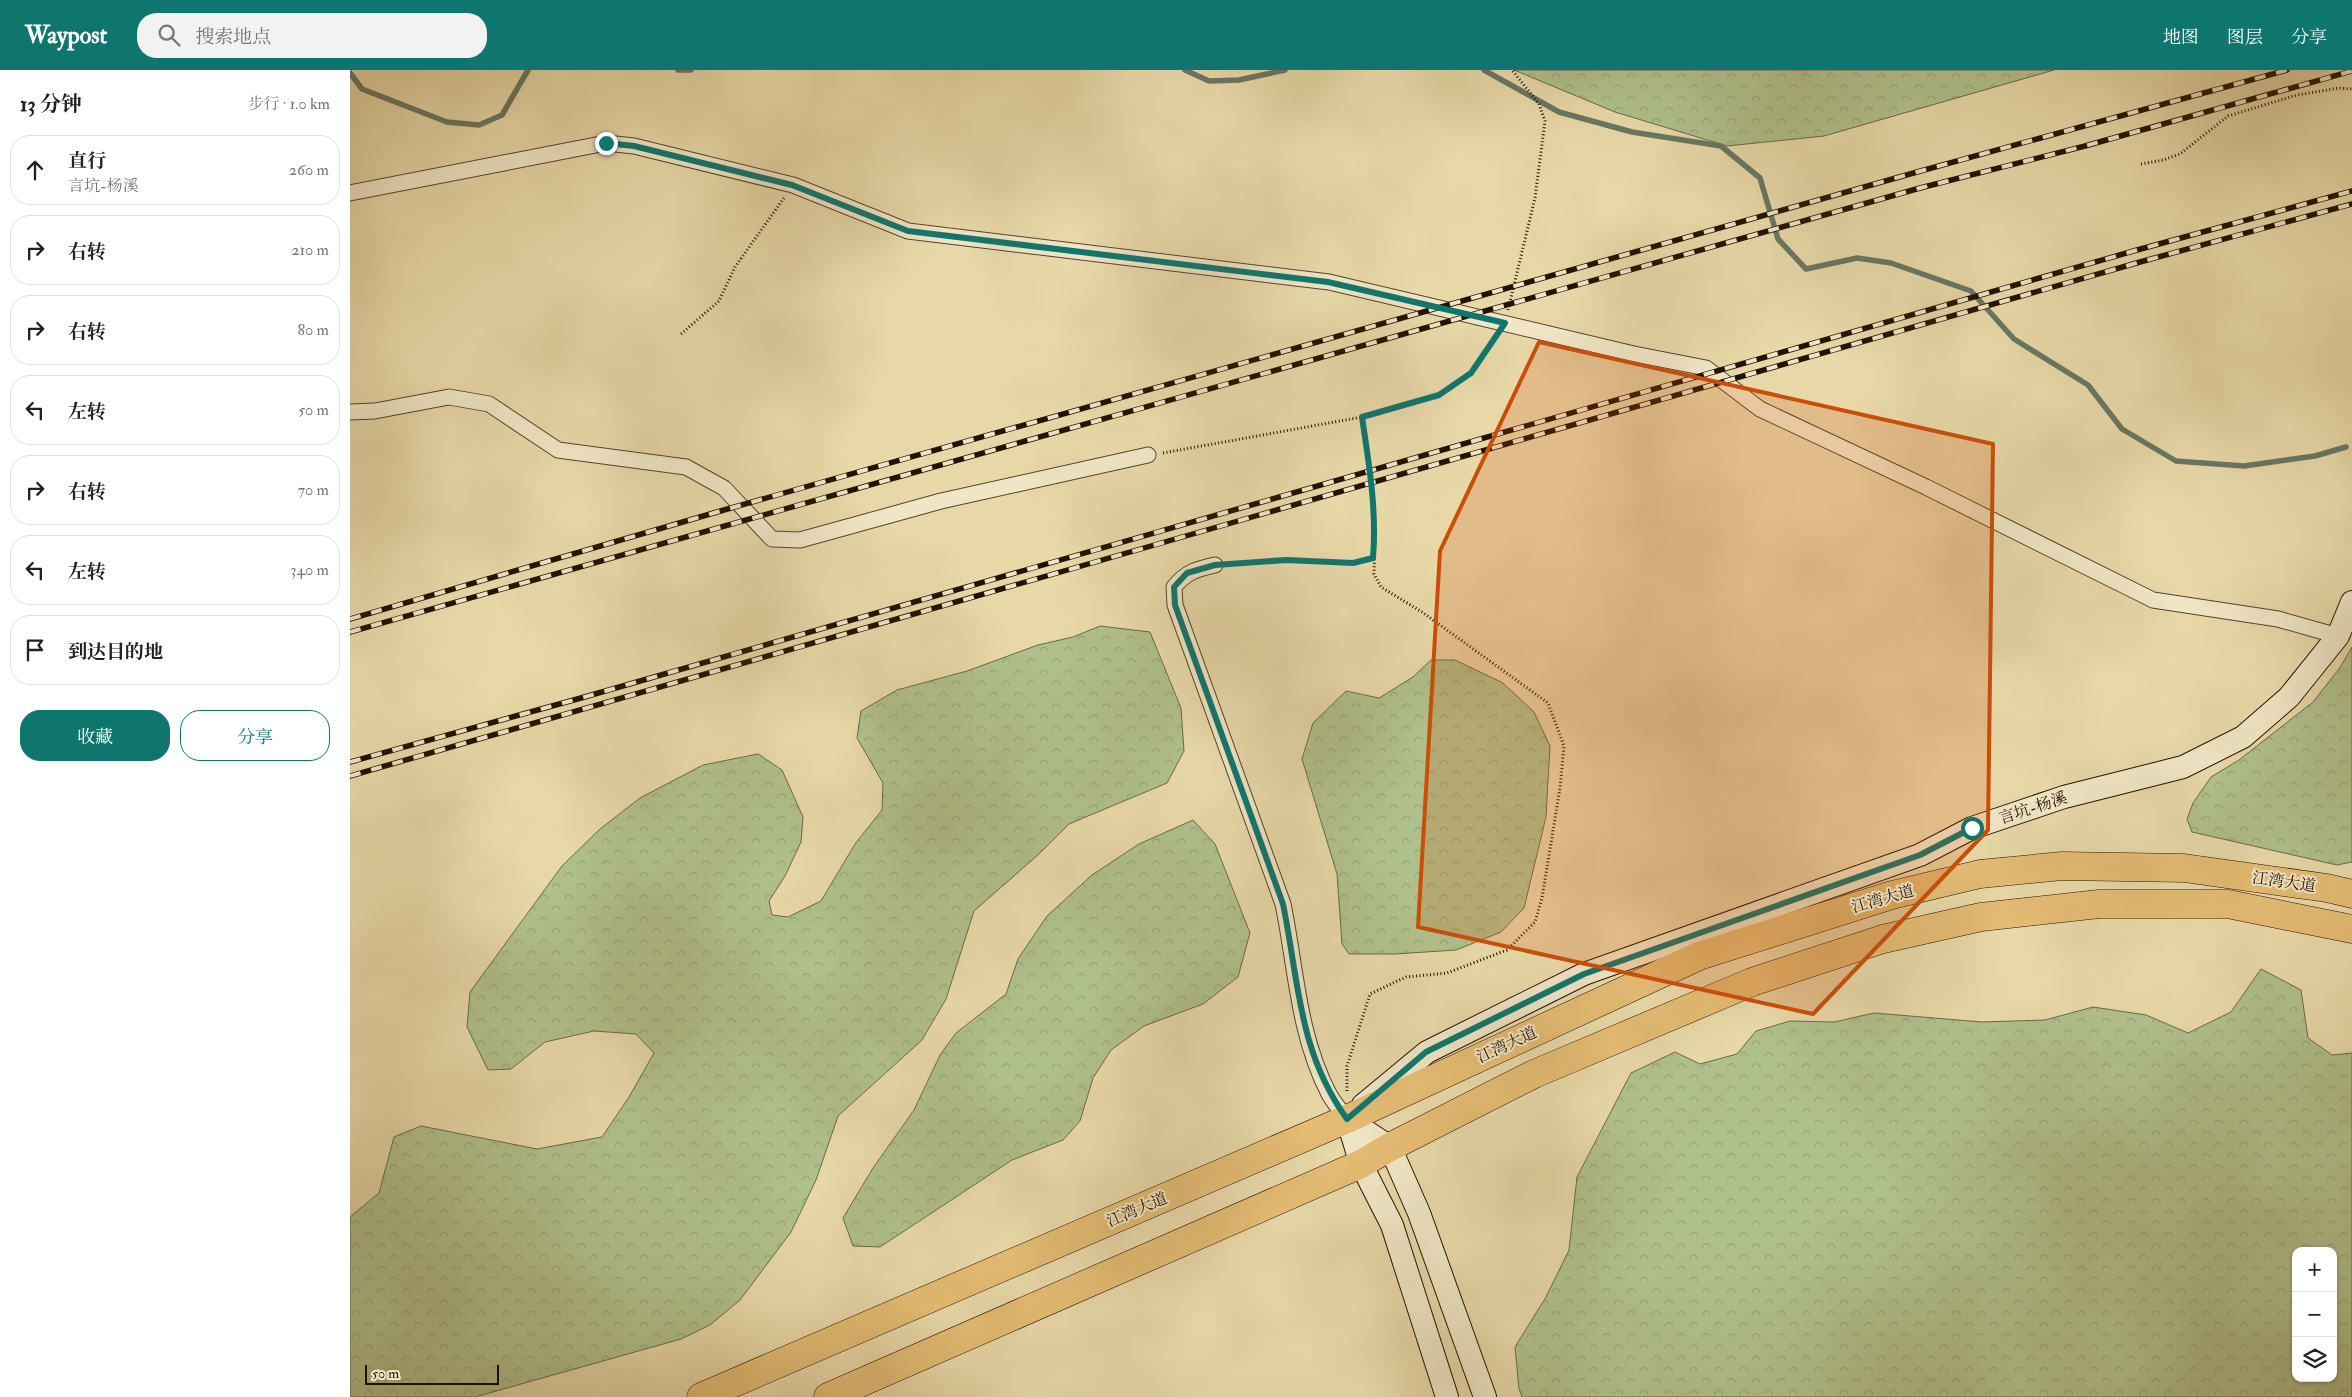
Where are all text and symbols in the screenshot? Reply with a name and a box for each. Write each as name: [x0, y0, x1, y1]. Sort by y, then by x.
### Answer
search box: [137, 13, 487, 58]
text: Waypost: [25, 20, 107, 51]
icon: search: [155, 21, 183, 49]
text: 搜索地点: [195, 25, 271, 49]
text: 地图: [2163, 26, 2199, 49]
text: 图层: [2227, 26, 2263, 49]
text: 分享: [2291, 26, 2327, 49]
text: 13 分钟: [20, 91, 82, 118]
text: 步行 · 1.0 km: [248, 94, 330, 114]
route end: [595, 132, 618, 155]
text: 直行: [68, 149, 106, 173]
icon: ahead: [21, 156, 49, 184]
text: 260 m: [289, 160, 329, 180]
text: 言坑-杨溪: [68, 176, 139, 196]
icon: right: [21, 236, 49, 264]
text: 右转: [68, 240, 106, 264]
text: 210 m: [291, 240, 329, 260]
icon: right: [21, 316, 49, 344]
text: 右转: [68, 320, 106, 344]
text: 80 m: [298, 320, 329, 340]
icon: left: [21, 396, 49, 424]
text: 左转: [68, 400, 106, 424]
text: 50 m: [298, 400, 329, 420]
icon: right: [21, 476, 49, 504]
text: 右转: [68, 480, 106, 504]
text: 70 m: [298, 480, 329, 500]
icon: left: [21, 556, 49, 584]
text: 左转: [68, 560, 106, 584]
text: 340 m: [290, 560, 329, 580]
icon: arrive: [21, 636, 49, 664]
text: 到达目的地: [68, 640, 163, 664]
button: 收藏: [20, 710, 170, 761]
button: 分享: [180, 710, 330, 761]
street label: 言坑-杨溪: [1996, 788, 2070, 828]
route start: [1961, 817, 1984, 840]
street label: 江湾大道: [2251, 868, 2317, 896]
street label: 江湾大道: [1849, 881, 1917, 917]
street label: 江湾大道: [1474, 1022, 1540, 1068]
street label: 江湾大道: [1104, 1188, 1170, 1232]
map controls: [2292, 1247, 2337, 1382]
button: +: [2292, 1247, 2337, 1292]
button: −: [2292, 1292, 2337, 1337]
button: layers: [2292, 1337, 2337, 1382]
scale bar: [365, 1362, 499, 1385]
text: 50 m: [372, 1365, 399, 1382]

